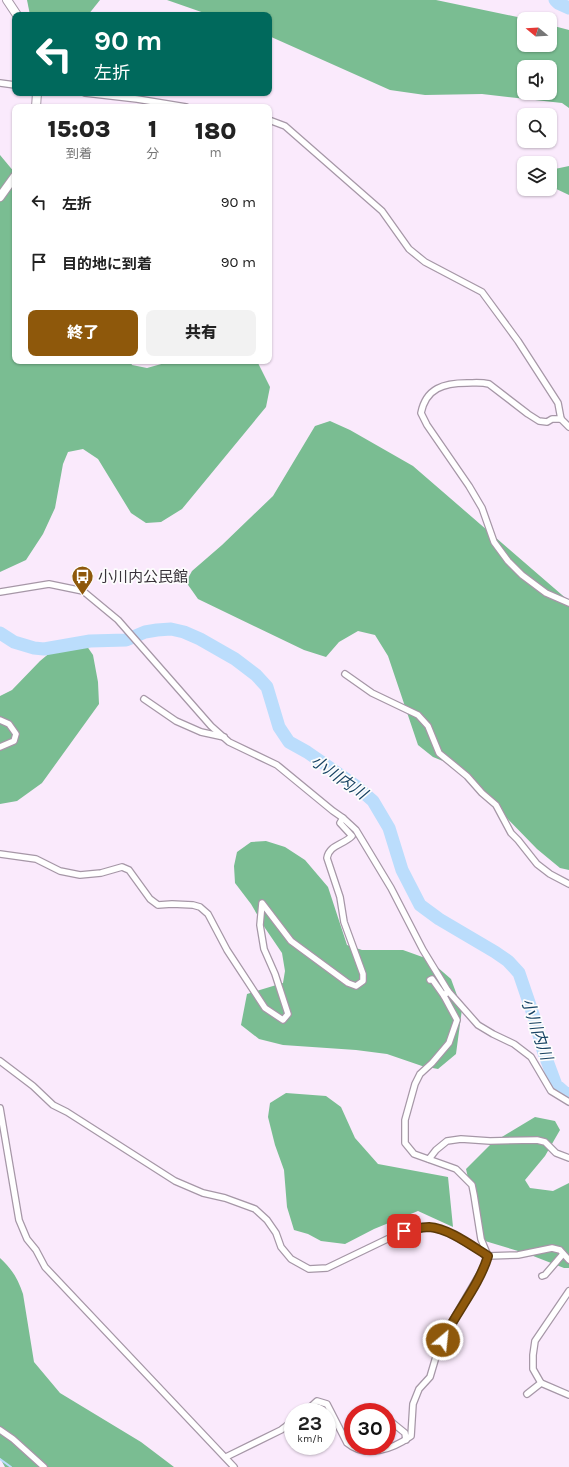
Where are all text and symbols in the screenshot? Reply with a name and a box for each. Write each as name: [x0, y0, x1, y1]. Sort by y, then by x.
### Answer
north arrow: [517, 12, 557, 52]
map controls: [517, 12, 557, 196]
text: 90 m: [94, 24, 162, 57]
icon: left: [28, 28, 80, 80]
button: sound: [517, 60, 557, 100]
text: 左折: [94, 62, 130, 84]
button: search: [517, 108, 557, 148]
text: 15:03: [48, 115, 111, 143]
text: 1: [148, 115, 157, 143]
text: 180: [195, 117, 236, 145]
text: m: [209, 145, 222, 160]
text: 到着: [66, 146, 92, 161]
text: 分: [146, 146, 159, 161]
button: layers: [517, 156, 557, 196]
icon: left: [28, 191, 50, 213]
text: 90 m: [221, 193, 256, 211]
text: 左折: [62, 195, 92, 213]
icon: arrive: [28, 251, 50, 273]
text: 90 m: [221, 253, 256, 271]
text: 目的地に到着: [62, 255, 152, 273]
button: 終了: [28, 310, 138, 356]
button: 共有: [146, 310, 256, 356]
bus stop icon: 小川内公民館: [69, 564, 95, 597]
place label: 小川内公民館: [98, 568, 188, 586]
water label: 小川内川: [307, 751, 372, 804]
water label: 小川内川: [518, 996, 557, 1064]
pin: [387, 1214, 421, 1248]
icon: arrive: [393, 1220, 415, 1242]
position arrow: [422, 1319, 464, 1361]
speed limit sign: 30: [344, 1403, 396, 1455]
text: 23: [298, 1412, 322, 1435]
text: km/h: [297, 1433, 323, 1445]

